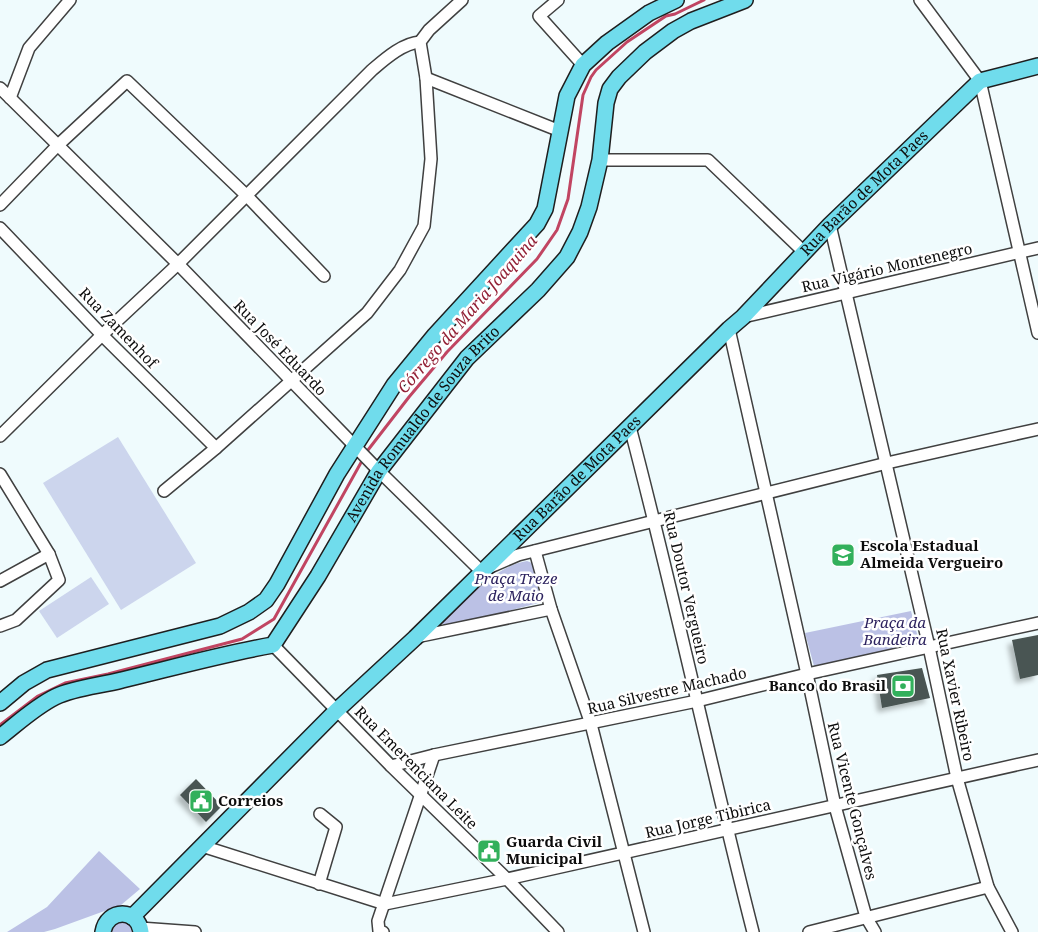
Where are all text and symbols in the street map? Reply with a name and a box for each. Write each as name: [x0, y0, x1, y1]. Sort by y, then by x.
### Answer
street label: Rua Barão de Mota Paes: [795, 125, 932, 259]
water label: Córrego da Maria Joaquina: [392, 230, 542, 398]
street label: Rua Vigário Montenegro: [799, 238, 974, 296]
street label: Rua Zamenhof: [75, 283, 163, 373]
street label: Rua José Eduardo: [230, 295, 332, 400]
street label: Avenida Romualdo de Souza Brito: [341, 321, 504, 525]
street label: Rua Barão de Mota Paes: [508, 410, 645, 545]
street label: Rua Doutor Vergueiro: [660, 509, 714, 666]
place label: Escola Estadual Almeida Vergueiro: [860, 535, 1003, 572]
school or university icon: Escola Estadual Almeida Vergueiro: [830, 542, 856, 568]
park label: Praça Treze de Maio: [474, 568, 558, 605]
park label: Praça da Bandeira: [862, 612, 927, 649]
street label: Rua Xavier Ribeiro: [932, 627, 980, 763]
street label: Rua Silvestre Machado: [585, 662, 748, 718]
bank icon: Banco do Brasil: [890, 673, 916, 699]
place label: Banco do Brasil: [769, 675, 887, 695]
street label: Rua Emerenciana Leite: [351, 701, 483, 833]
street label: Rua Vicente Gonçalves: [824, 720, 882, 882]
public building icon: Correios: [188, 788, 214, 814]
place label: Correios: [218, 790, 283, 810]
street label: Rua Jorge Tibirica: [643, 794, 773, 842]
place label: Guarda Civil Municipal: [506, 831, 603, 868]
public building icon: Guarda Civil Municipal: [476, 838, 502, 864]

